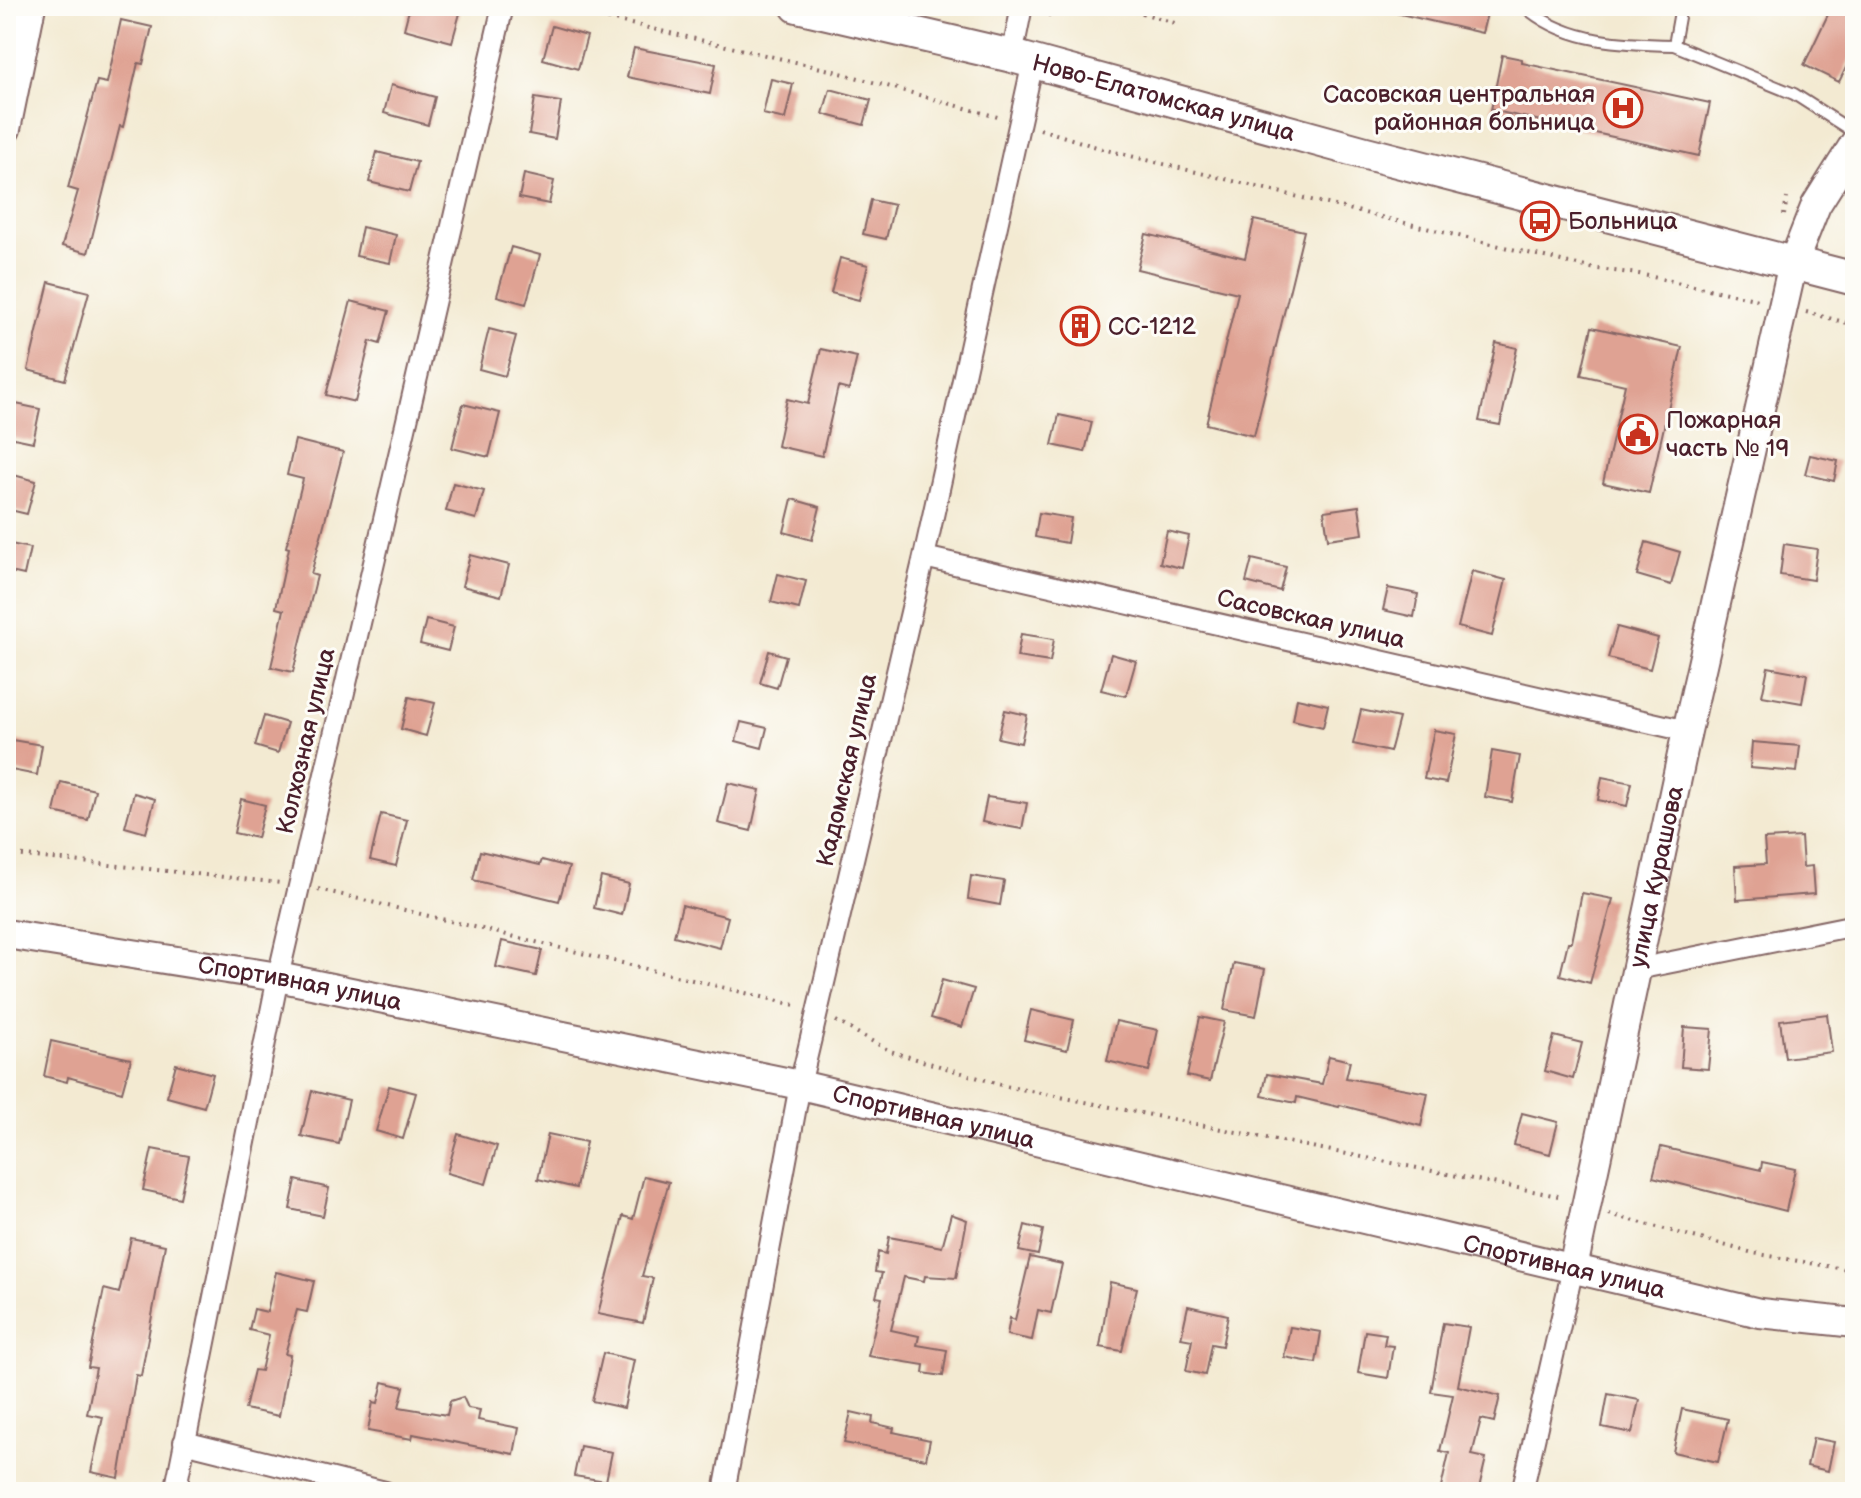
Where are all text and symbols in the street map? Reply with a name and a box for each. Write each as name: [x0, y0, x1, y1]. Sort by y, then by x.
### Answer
street label: Ново-Елатомская улица: [1029, 48, 1298, 147]
place label: Сасовская центральная районная больница: [1323, 80, 1595, 137]
hospital icon: Сасовская центральная районная больница: [1602, 87, 1644, 129]
bus stop icon: Больница: [1519, 200, 1561, 242]
place label: Больница: [1568, 207, 1678, 236]
building icon: СС-1212: [1059, 305, 1101, 347]
place label: СС-1212: [1108, 312, 1196, 341]
place label: Пожарная часть № 19: [1666, 406, 1789, 463]
public building icon: Пожарная часть № 19: [1617, 413, 1659, 455]
street label: Сасовская улица: [1214, 583, 1408, 655]
street label: Колхозная улица: [271, 645, 341, 837]
street label: Кадомская улица: [811, 671, 883, 869]
street label: улица Курашова: [1623, 783, 1689, 970]
street label: Спортивная улица: [196, 950, 404, 1017]
street label: Спортивная улица: [830, 1079, 1038, 1155]
street label: Спортивная улица: [1460, 1229, 1668, 1305]

